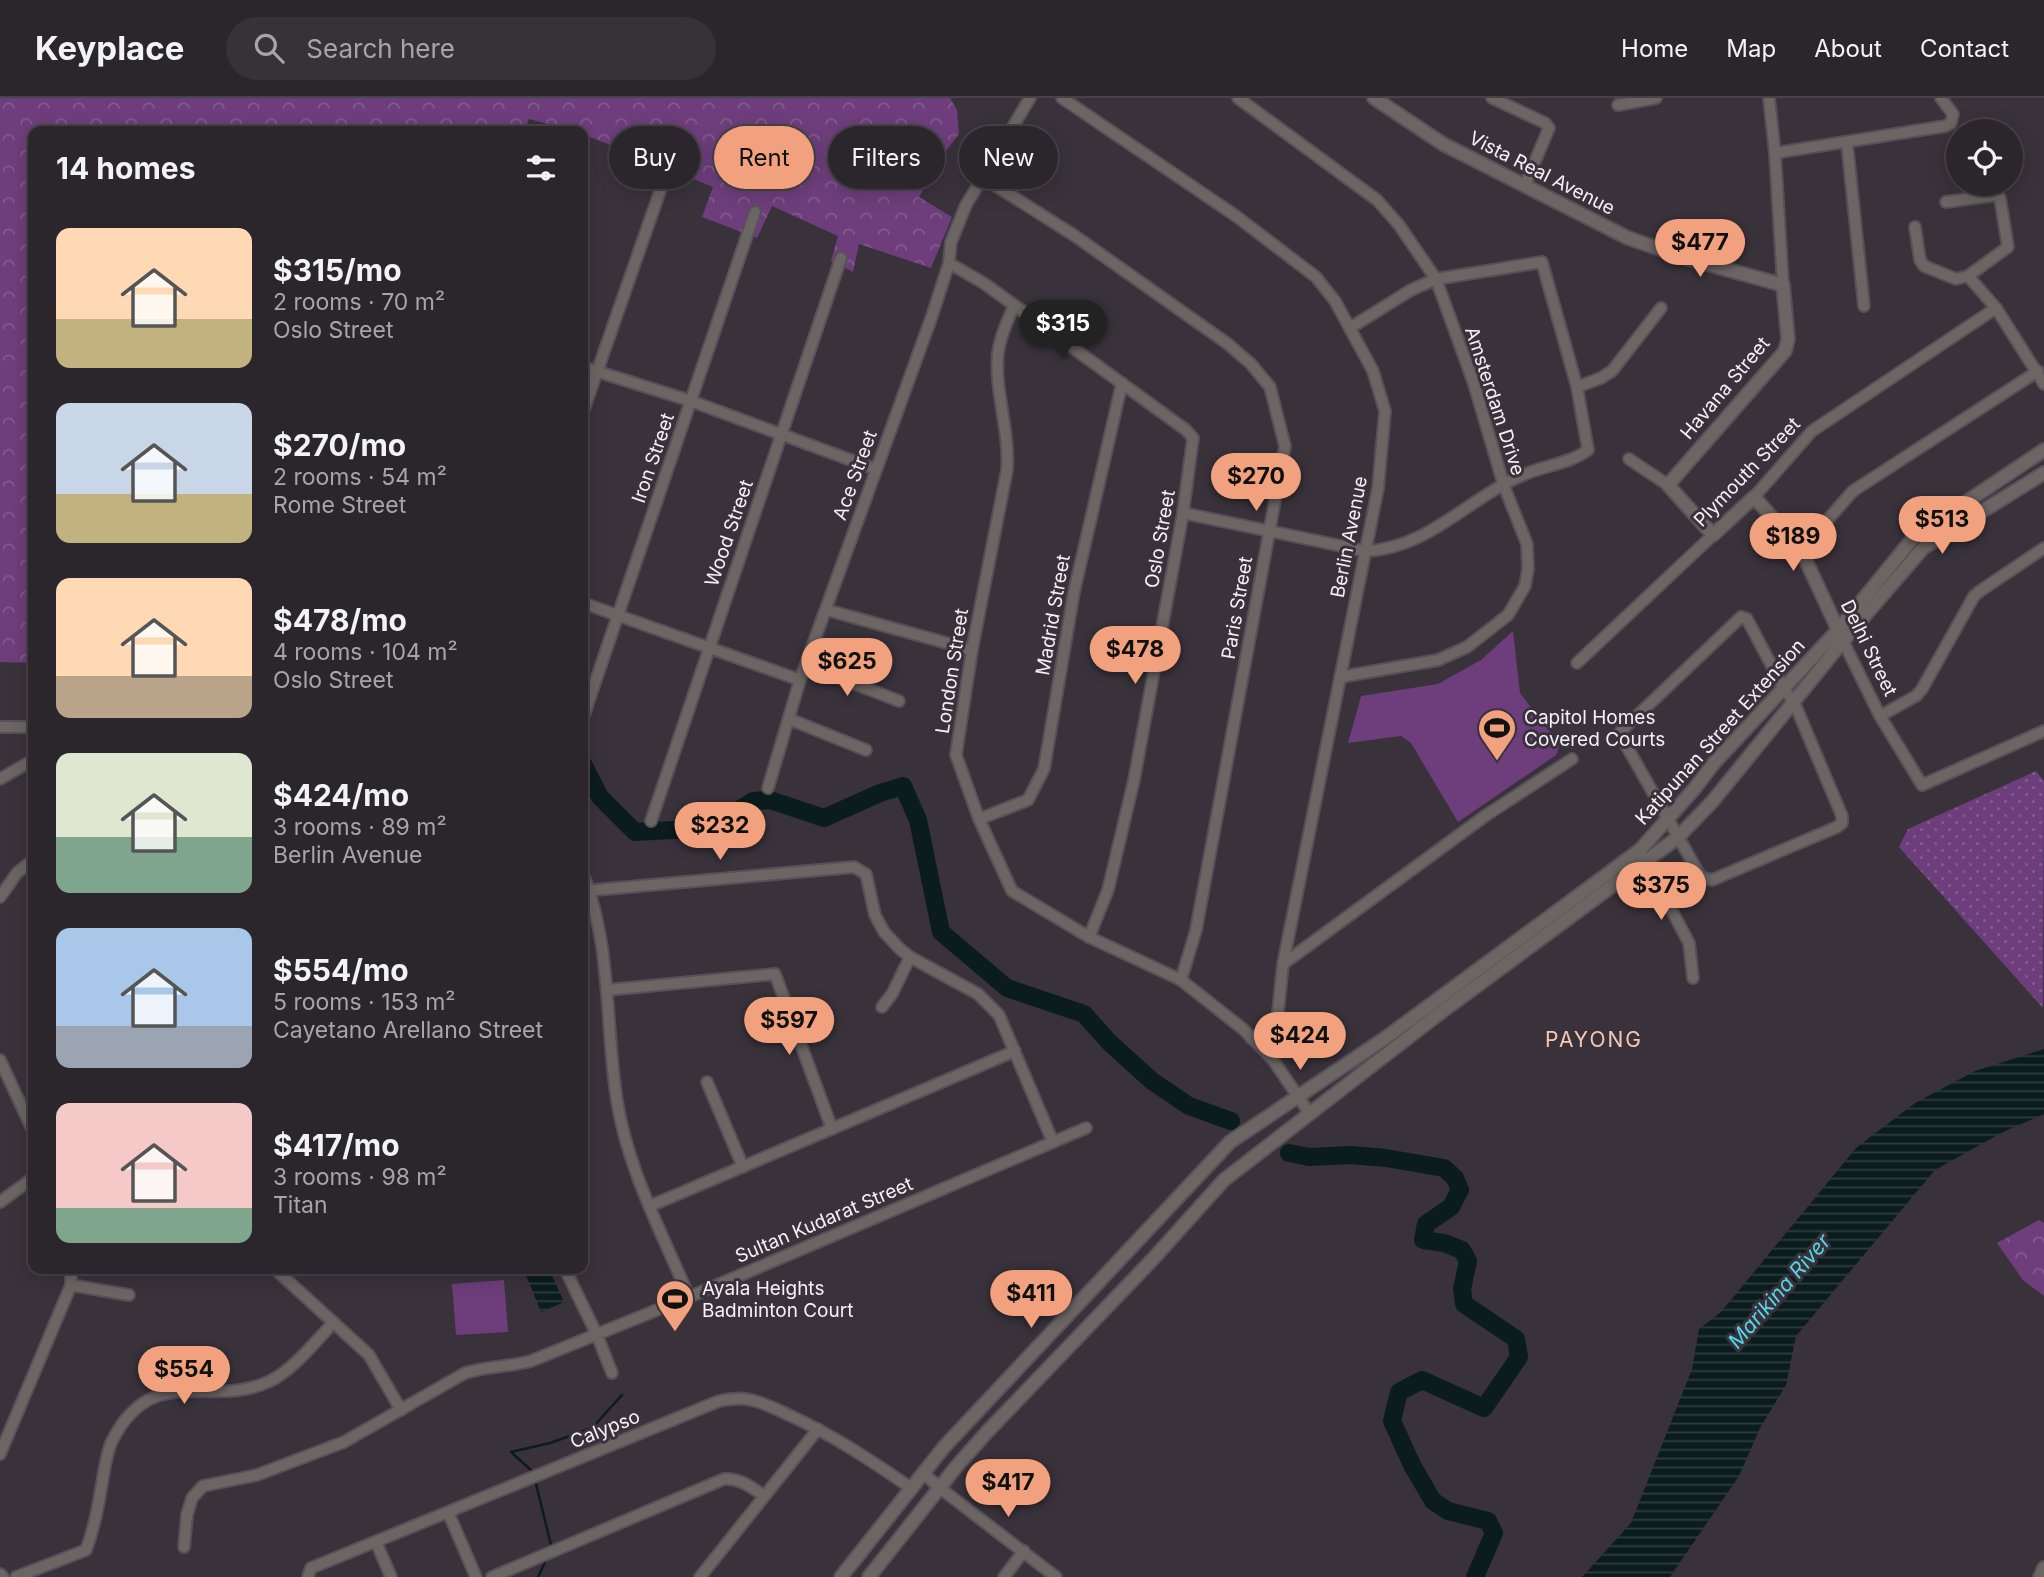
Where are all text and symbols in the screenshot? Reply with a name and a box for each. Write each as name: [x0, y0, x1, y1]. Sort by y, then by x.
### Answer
search box: [226, 17, 716, 80]
text: Keyplace: [35, 28, 184, 68]
icon: search: [250, 29, 288, 67]
text: Search here: [306, 33, 455, 64]
text: Home: [1621, 34, 1688, 63]
text: Map: [1726, 34, 1776, 63]
text: About: [1814, 34, 1882, 63]
text: Contact: [1920, 34, 2009, 63]
map controls: [1946, 119, 2023, 196]
button: locate: [1946, 119, 2023, 196]
chip: Buy: [609, 126, 700, 189]
chip: Rent: [714, 126, 814, 189]
chip: Filters: [828, 126, 945, 189]
chip: New: [959, 126, 1058, 189]
street label: Vista Real Avenue: [1465, 126, 1619, 220]
icon: filters: [522, 149, 560, 187]
text: 14 homes: [56, 150, 195, 186]
pin: $477: [1659, 220, 1741, 279]
text: $477: [1671, 228, 1729, 256]
text: $315/mo: [273, 252, 402, 288]
icon: home: [112, 256, 196, 340]
text: 2 rooms · 70 m²: [273, 288, 445, 316]
pin: $315: [1022, 300, 1104, 360]
text: $315: [1036, 309, 1090, 337]
text: Oslo Street: [273, 316, 393, 344]
street label: Amsterdam Drive: [1460, 324, 1530, 478]
street label: Havana Street: [1675, 332, 1775, 444]
street label: Iron Street: [627, 410, 679, 506]
street label: Plymouth Street: [1689, 413, 1805, 531]
text: $270/mo: [273, 427, 406, 463]
street label: Ace Street: [828, 427, 882, 523]
icon: home: [112, 431, 196, 515]
pin: $270: [1215, 454, 1297, 513]
text: $270: [1227, 462, 1285, 490]
text: 2 rooms · 54 m²: [273, 463, 447, 491]
street label: Berlin Avenue: [1326, 474, 1372, 600]
street label: Wood Street: [700, 477, 758, 589]
street label: Oslo Street: [1140, 488, 1180, 590]
text: Rome Street: [273, 491, 406, 519]
pin: $513: [1901, 496, 1983, 556]
text: $513: [1915, 505, 1969, 533]
pin: $189: [1752, 514, 1834, 573]
text: $189: [1766, 522, 1820, 550]
street label: Madrid Street: [1031, 553, 1075, 677]
street label: Paris Street: [1217, 555, 1257, 661]
street label: Delhi Street: [1836, 596, 1902, 700]
text: $478/mo: [273, 602, 407, 638]
icon: home: [112, 606, 196, 690]
street label: London Street: [931, 607, 973, 735]
pin: $478: [1094, 626, 1176, 686]
street label: Katipunan Street Extension: [1630, 634, 1810, 830]
text: $478: [1106, 635, 1164, 663]
text: 4 rooms · 104 m²: [273, 638, 458, 666]
pin: $625: [806, 638, 888, 698]
text: $625: [817, 647, 877, 675]
text: Oslo Street: [273, 666, 393, 694]
place label: Capitol Homes Covered Courts: [1524, 706, 1665, 751]
sports icon: Capitol Homes Covered Courts: [1476, 707, 1518, 762]
text: $424/mo: [273, 777, 409, 813]
icon: home: [112, 781, 196, 865]
pin: $232: [679, 802, 761, 862]
text: $232: [691, 811, 749, 839]
text: 3 rooms · 89 m²: [273, 813, 447, 841]
text: Berlin Avenue: [273, 841, 422, 869]
pin: $375: [1620, 862, 1702, 922]
text: $375: [1632, 871, 1690, 899]
text: $554/mo: [273, 952, 409, 988]
icon: home: [112, 956, 196, 1040]
text: 5 rooms · 153 m²: [273, 988, 455, 1016]
pin: $597: [748, 998, 830, 1057]
text: $597: [760, 1006, 818, 1034]
pin: $424: [1259, 1012, 1341, 1072]
text: Cayetano Arellano Street: [273, 1016, 543, 1044]
text: $424: [1270, 1021, 1330, 1049]
district label: PAYONG: [1545, 1027, 1643, 1052]
text: $417/mo: [273, 1127, 400, 1163]
icon: home: [112, 1131, 196, 1215]
text: 3 rooms · 98 m²: [273, 1163, 447, 1191]
street label: Sultan Kudarat Street: [732, 1172, 916, 1268]
text: Titan: [273, 1191, 328, 1219]
water label: Marikina River: [1723, 1228, 1836, 1353]
pin: $411: [990, 1270, 1072, 1330]
place label: Ayala Heights Badminton Court: [702, 1277, 853, 1322]
sports icon: Ayala Heights Badminton Court: [654, 1278, 696, 1333]
text: $411: [1006, 1279, 1056, 1307]
pin: $554: [143, 1346, 225, 1406]
text: $554: [154, 1355, 214, 1383]
street label: Calypso: [567, 1405, 643, 1453]
pin: $417: [967, 1460, 1049, 1519]
text: $417: [981, 1468, 1035, 1496]

